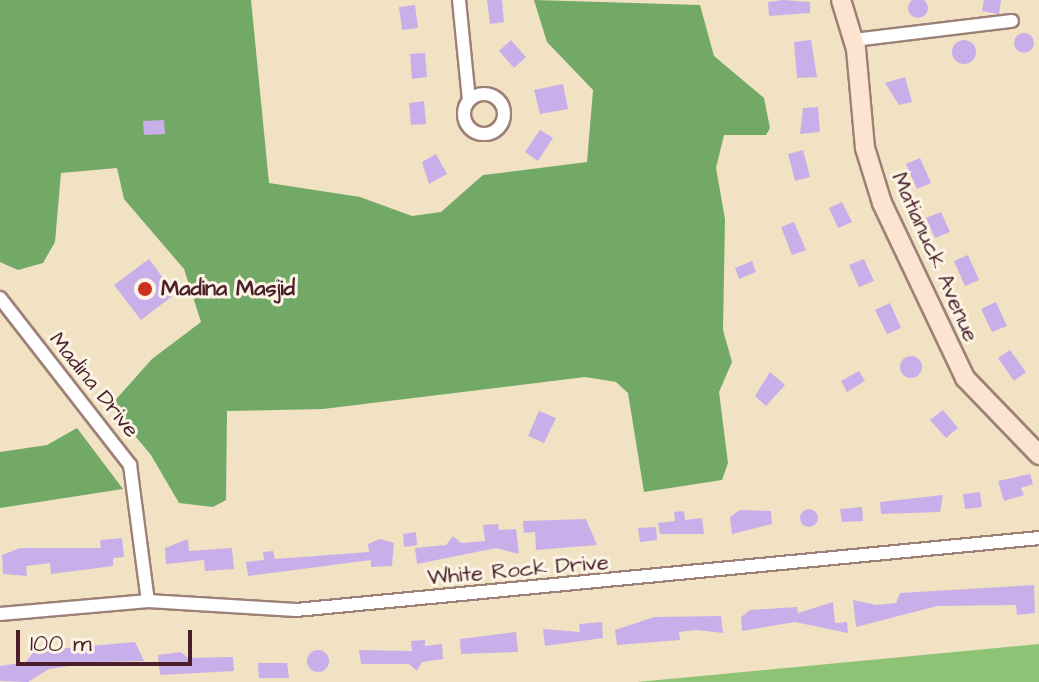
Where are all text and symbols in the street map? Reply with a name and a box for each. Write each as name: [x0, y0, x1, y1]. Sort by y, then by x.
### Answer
street label: Matianuck Avenue: [886, 168, 984, 346]
place label: Madina Masjid: [161, 276, 295, 302]
marker: Madina Masjid: [136, 280, 154, 298]
street label: Madina Drive: [43, 327, 145, 443]
street label: White Rock Drive: [426, 549, 610, 591]
scale bar: [20, 614, 196, 664]
text: 100 m: [30, 627, 92, 661]

